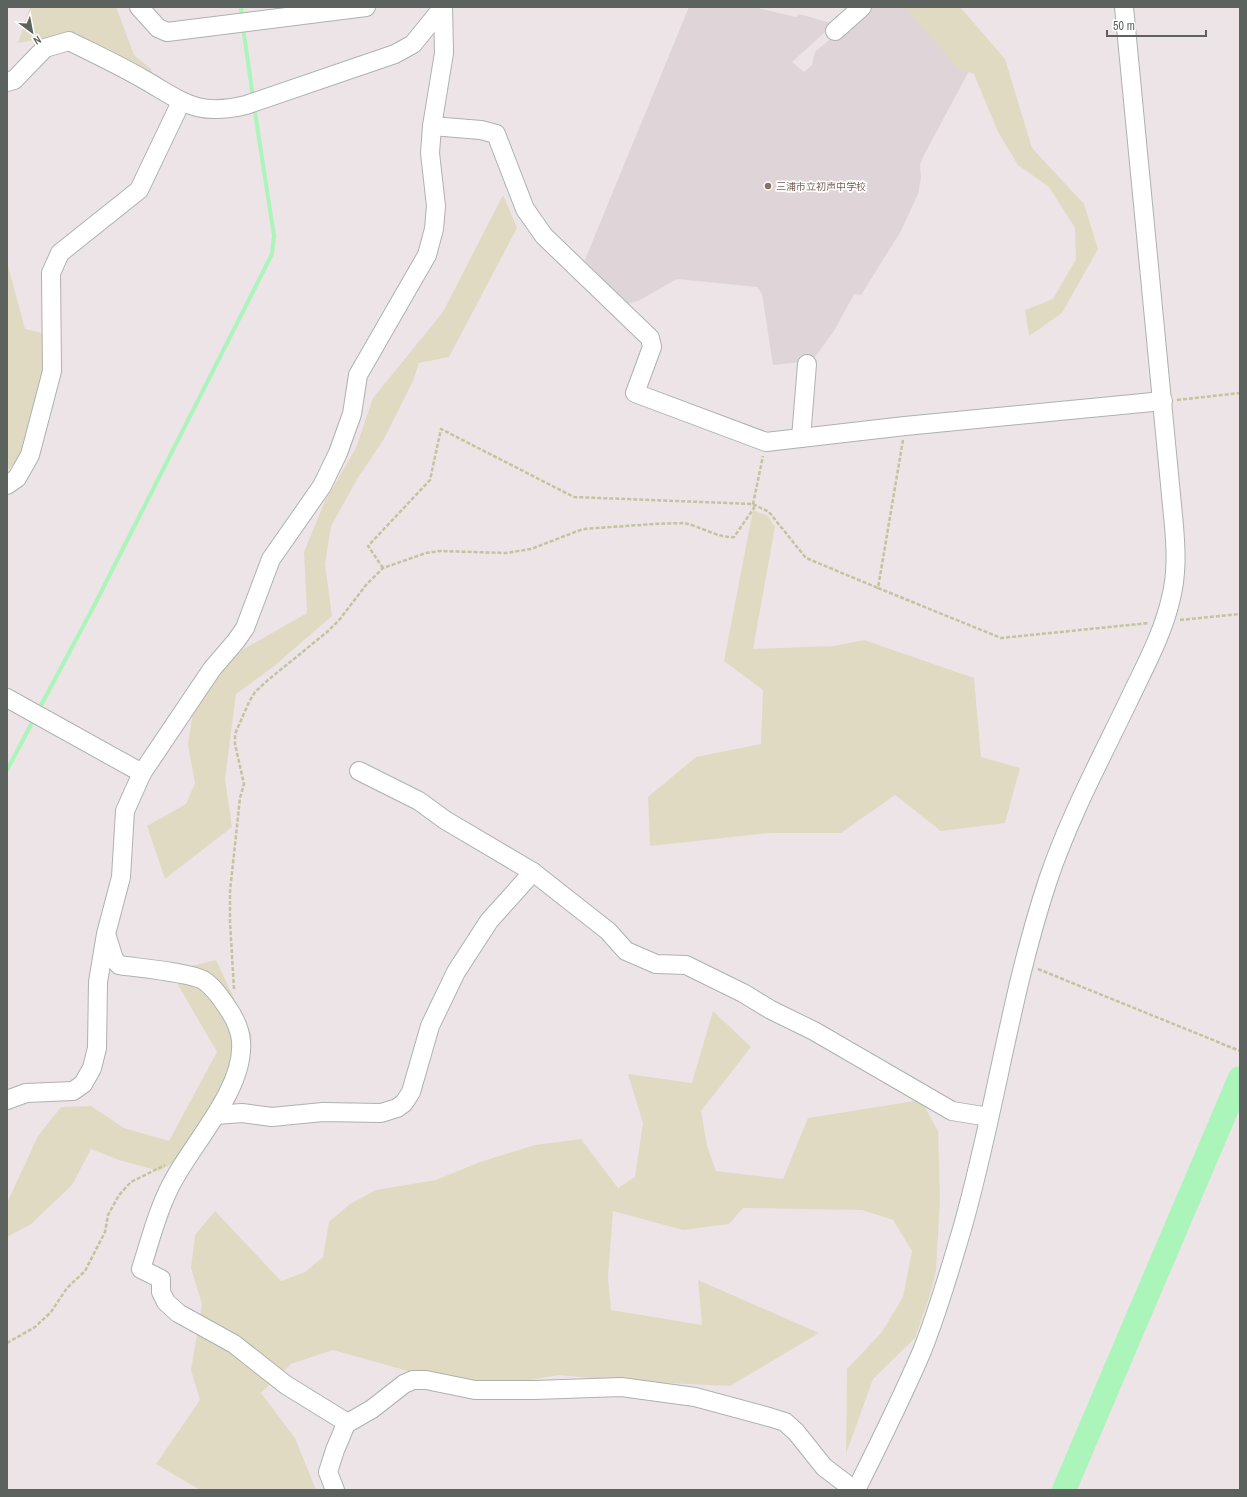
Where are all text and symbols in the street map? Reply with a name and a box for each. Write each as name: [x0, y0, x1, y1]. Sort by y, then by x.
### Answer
north arrow: [12, 12, 52, 52]
scale bar: [1107, 12, 1206, 38]
text: 50 m: [1113, 18, 1135, 34]
text: N: [31, 33, 44, 48]
place label: 三浦市立初声中学校: [776, 180, 866, 193]
marker: 三浦市立初声中学校: [763, 181, 773, 191]

